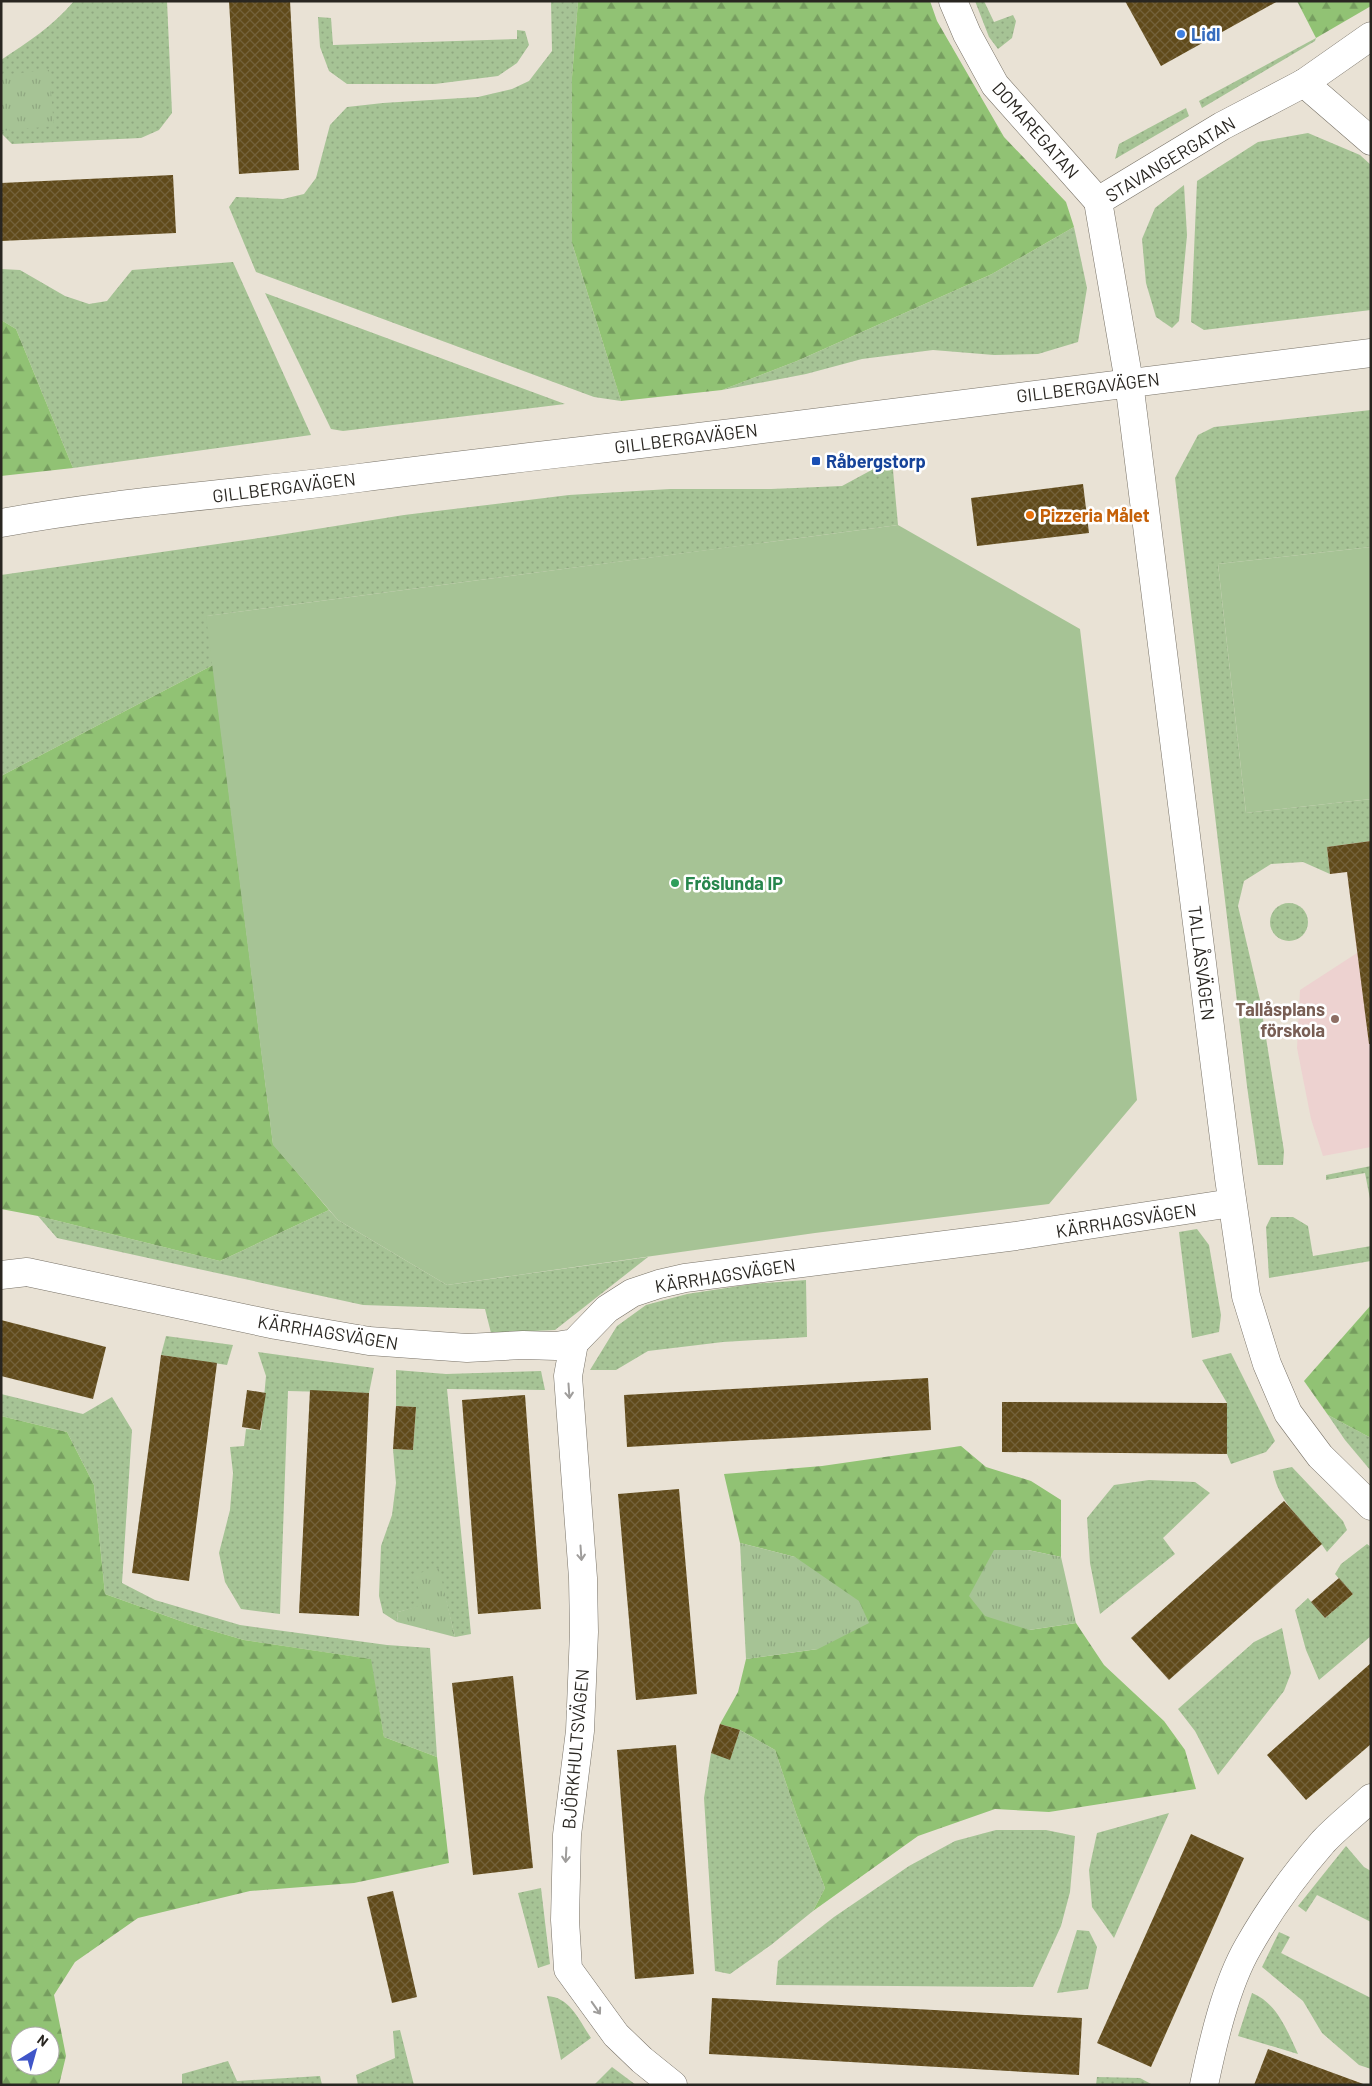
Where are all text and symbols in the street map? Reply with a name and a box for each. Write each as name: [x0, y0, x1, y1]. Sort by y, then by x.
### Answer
place label: Lidl: [1191, 23, 1220, 45]
marker: Lidl: [1175, 28, 1187, 40]
street label: DOMAREGATAN: [988, 77, 1084, 183]
street label: STAVANGERGATAN: [1101, 112, 1239, 206]
street label: GILLBERGAVÄGEN: [1015, 367, 1161, 407]
street label: GILLBERGAVÄGEN: [613, 418, 759, 458]
place label: Råbergstorp: [826, 450, 926, 472]
marker: Råbergstorp: [810, 455, 822, 467]
street label: GILLBERGAVÄGEN: [211, 467, 357, 507]
place label: Pizzeria Målet: [1040, 504, 1150, 526]
marker: Pizzeria Målet: [1024, 509, 1036, 521]
place label: Fröslunda IP: [685, 872, 783, 894]
marker: Fröslunda IP: [669, 877, 681, 889]
street label: TALLÅSVÄGEN: [1184, 904, 1220, 1022]
place label: Tallåsplans förskola: [1235, 998, 1325, 1041]
marker: Tallåsplans förskola: [1329, 1013, 1341, 1025]
street label: KÄRRHAGSVÄGEN: [1054, 1198, 1198, 1242]
street label: KÄRRHAGSVÄGEN: [653, 1253, 797, 1297]
street label: KÄRRHAGSVÄGEN: [256, 1310, 400, 1354]
one-way arrow: [564, 1383, 574, 1399]
one-way arrow: [576, 1545, 586, 1561]
street label: BJÖRKHULTSVÄGEN: [557, 1668, 593, 1830]
one-way arrow: [561, 1846, 571, 1863]
one-way arrow: [591, 2001, 602, 2014]
north arrow: [10, 2026, 60, 2076]
text: N: [34, 2031, 52, 2050]

